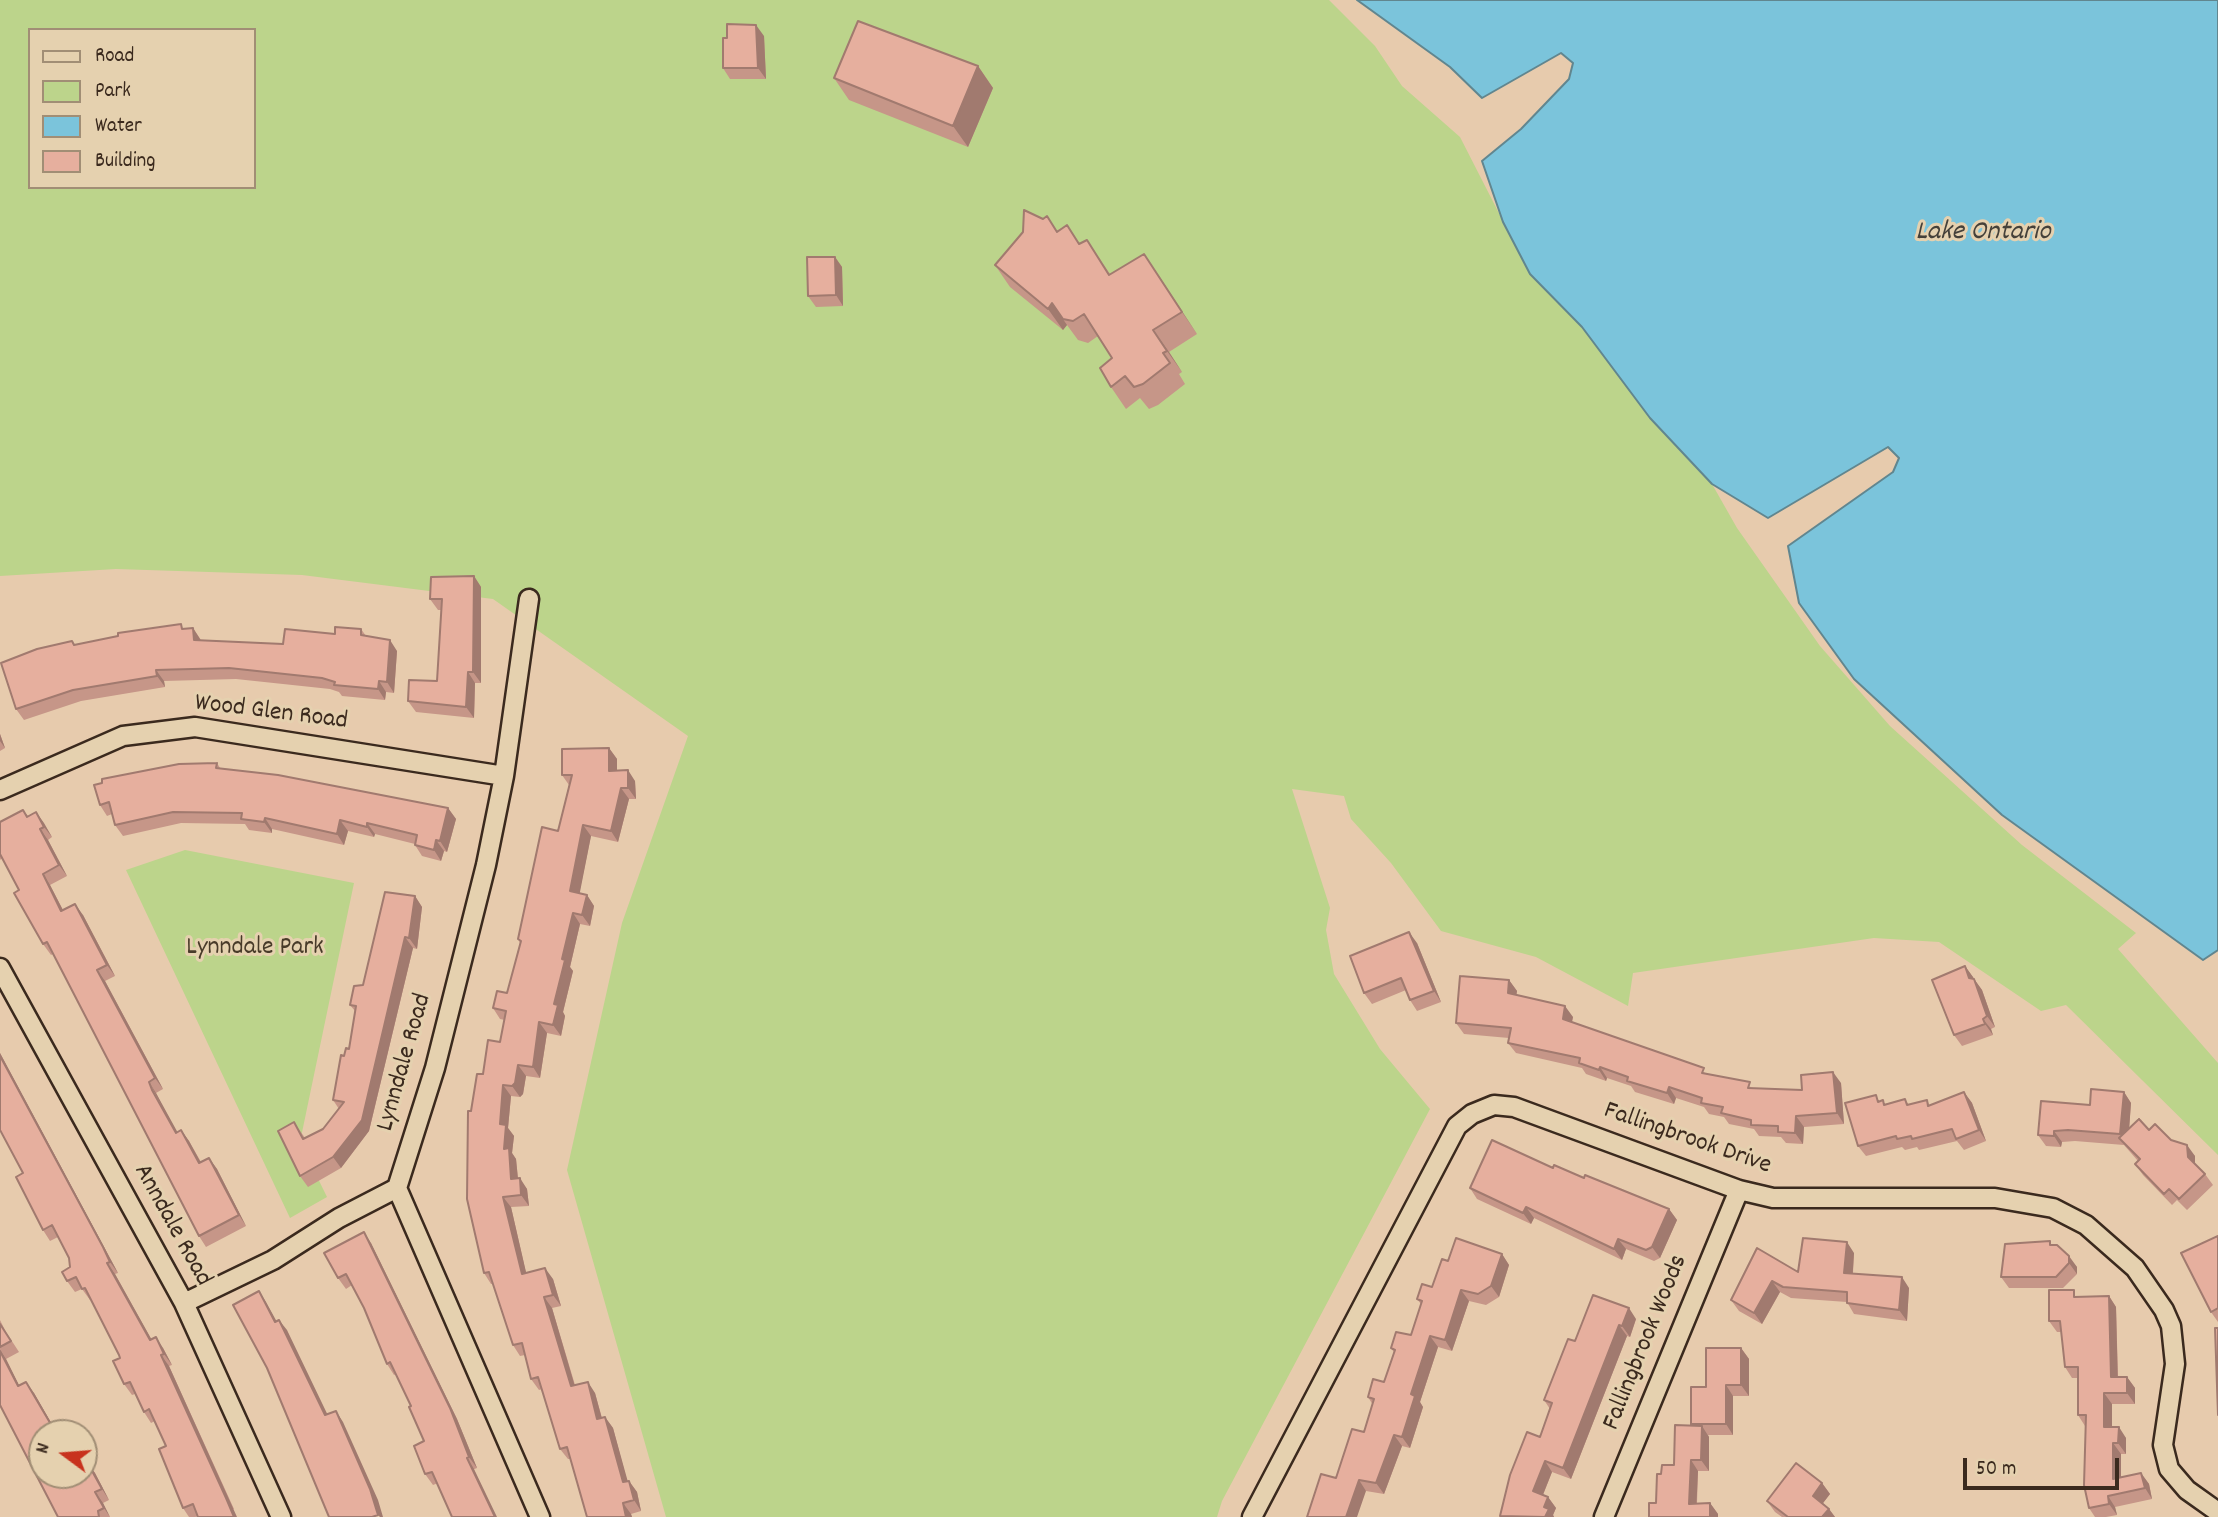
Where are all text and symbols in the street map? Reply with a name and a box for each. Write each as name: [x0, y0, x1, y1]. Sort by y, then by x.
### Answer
legend: [28, 28, 256, 189]
text: Road: [95, 42, 134, 72]
text: Park: [95, 77, 131, 107]
text: Water: [95, 112, 142, 142]
text: Building: [95, 147, 155, 177]
water label: Lake Ontario: [1915, 217, 2051, 251]
street label: Wood Glen Road: [193, 689, 349, 739]
park label: Lynndale Park: [186, 933, 324, 965]
street label: Lynndale Road: [371, 991, 441, 1135]
street label: Fallingbrook Drive: [1599, 1097, 1775, 1183]
street label: Anndale Road: [125, 1159, 217, 1293]
street label: Fallingbrook Woods: [1598, 1251, 1696, 1435]
north arrow: [28, 1419, 98, 1489]
text: N: [30, 1440, 59, 1457]
scale bar: [1966, 1444, 2122, 1488]
text: 50 m: [1976, 1455, 2016, 1485]

